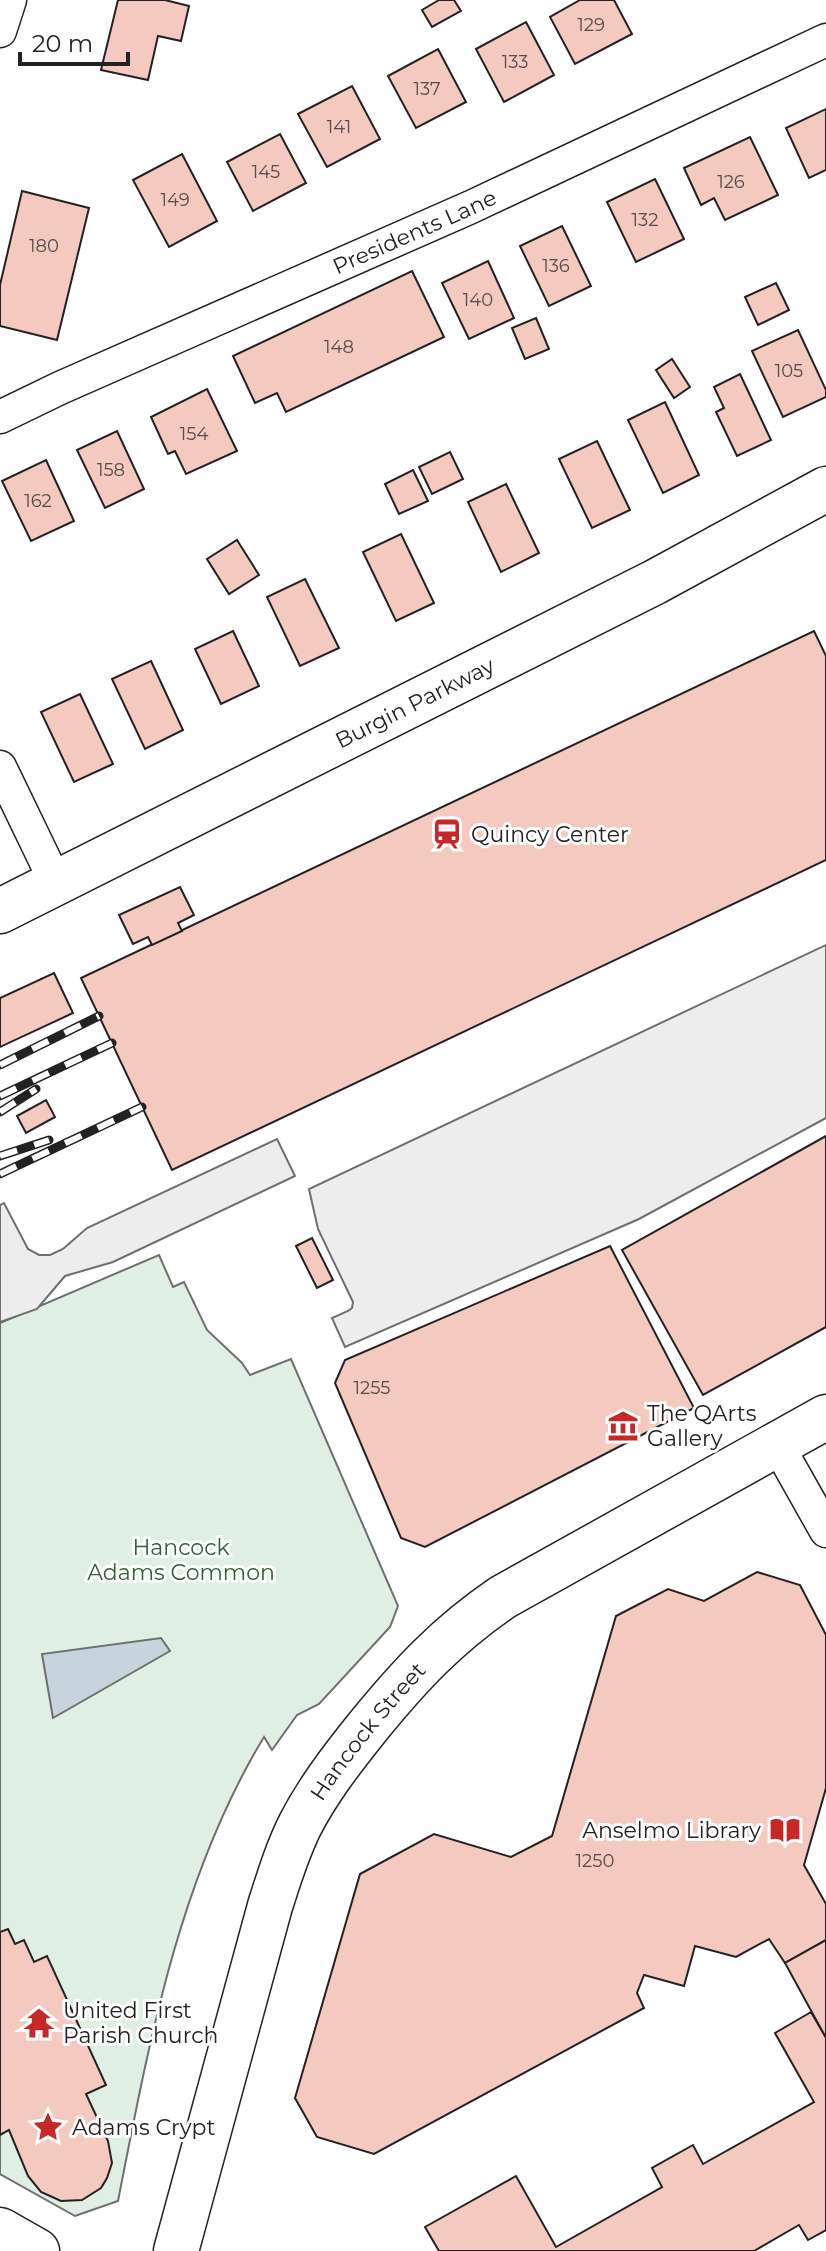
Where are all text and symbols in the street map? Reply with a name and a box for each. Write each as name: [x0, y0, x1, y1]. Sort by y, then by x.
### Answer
house number: 129: [577, 14, 605, 36]
scale bar: [20, 16, 128, 66]
text: 20 m: [32, 29, 93, 58]
house number: 133: [502, 51, 528, 73]
house number: 137: [413, 78, 441, 100]
house number: 141: [327, 116, 351, 138]
house number: 145: [252, 161, 280, 183]
house number: 126: [717, 171, 745, 193]
street label: Presidents Lane: [328, 183, 501, 280]
house number: 149: [160, 189, 190, 211]
house number: 132: [632, 209, 658, 231]
house number: 180: [29, 235, 59, 257]
house number: 136: [542, 255, 570, 277]
house number: 140: [463, 289, 493, 311]
house number: 148: [324, 336, 354, 358]
house number: 105: [775, 360, 803, 382]
house number: 154: [180, 423, 208, 445]
house number: 158: [97, 459, 125, 481]
house number: 162: [24, 490, 52, 512]
street label: Burgin Parkway: [331, 651, 499, 754]
station icon: Quincy Center: [430, 817, 464, 851]
place label: Quincy Center: [471, 821, 629, 848]
house number: 1255: [353, 1377, 391, 1399]
place label: The QArts Gallery: [647, 1400, 757, 1452]
museum icon: The QArts Gallery: [606, 1409, 640, 1443]
park label: Hancock Adams Common: [87, 1534, 275, 1586]
street label: Hancock Street: [304, 1656, 431, 1805]
library icon: Anselmo Library: [768, 1813, 802, 1847]
place label: Anselmo Library: [582, 1817, 761, 1844]
house number: 1250: [576, 1850, 614, 1872]
place label: United First Parish Church: [63, 1997, 218, 2049]
temple icon: United First Parish Church: [22, 2006, 56, 2040]
place icon: Adams Crypt: [31, 2110, 65, 2144]
place label: Adams Crypt: [72, 2114, 216, 2141]

